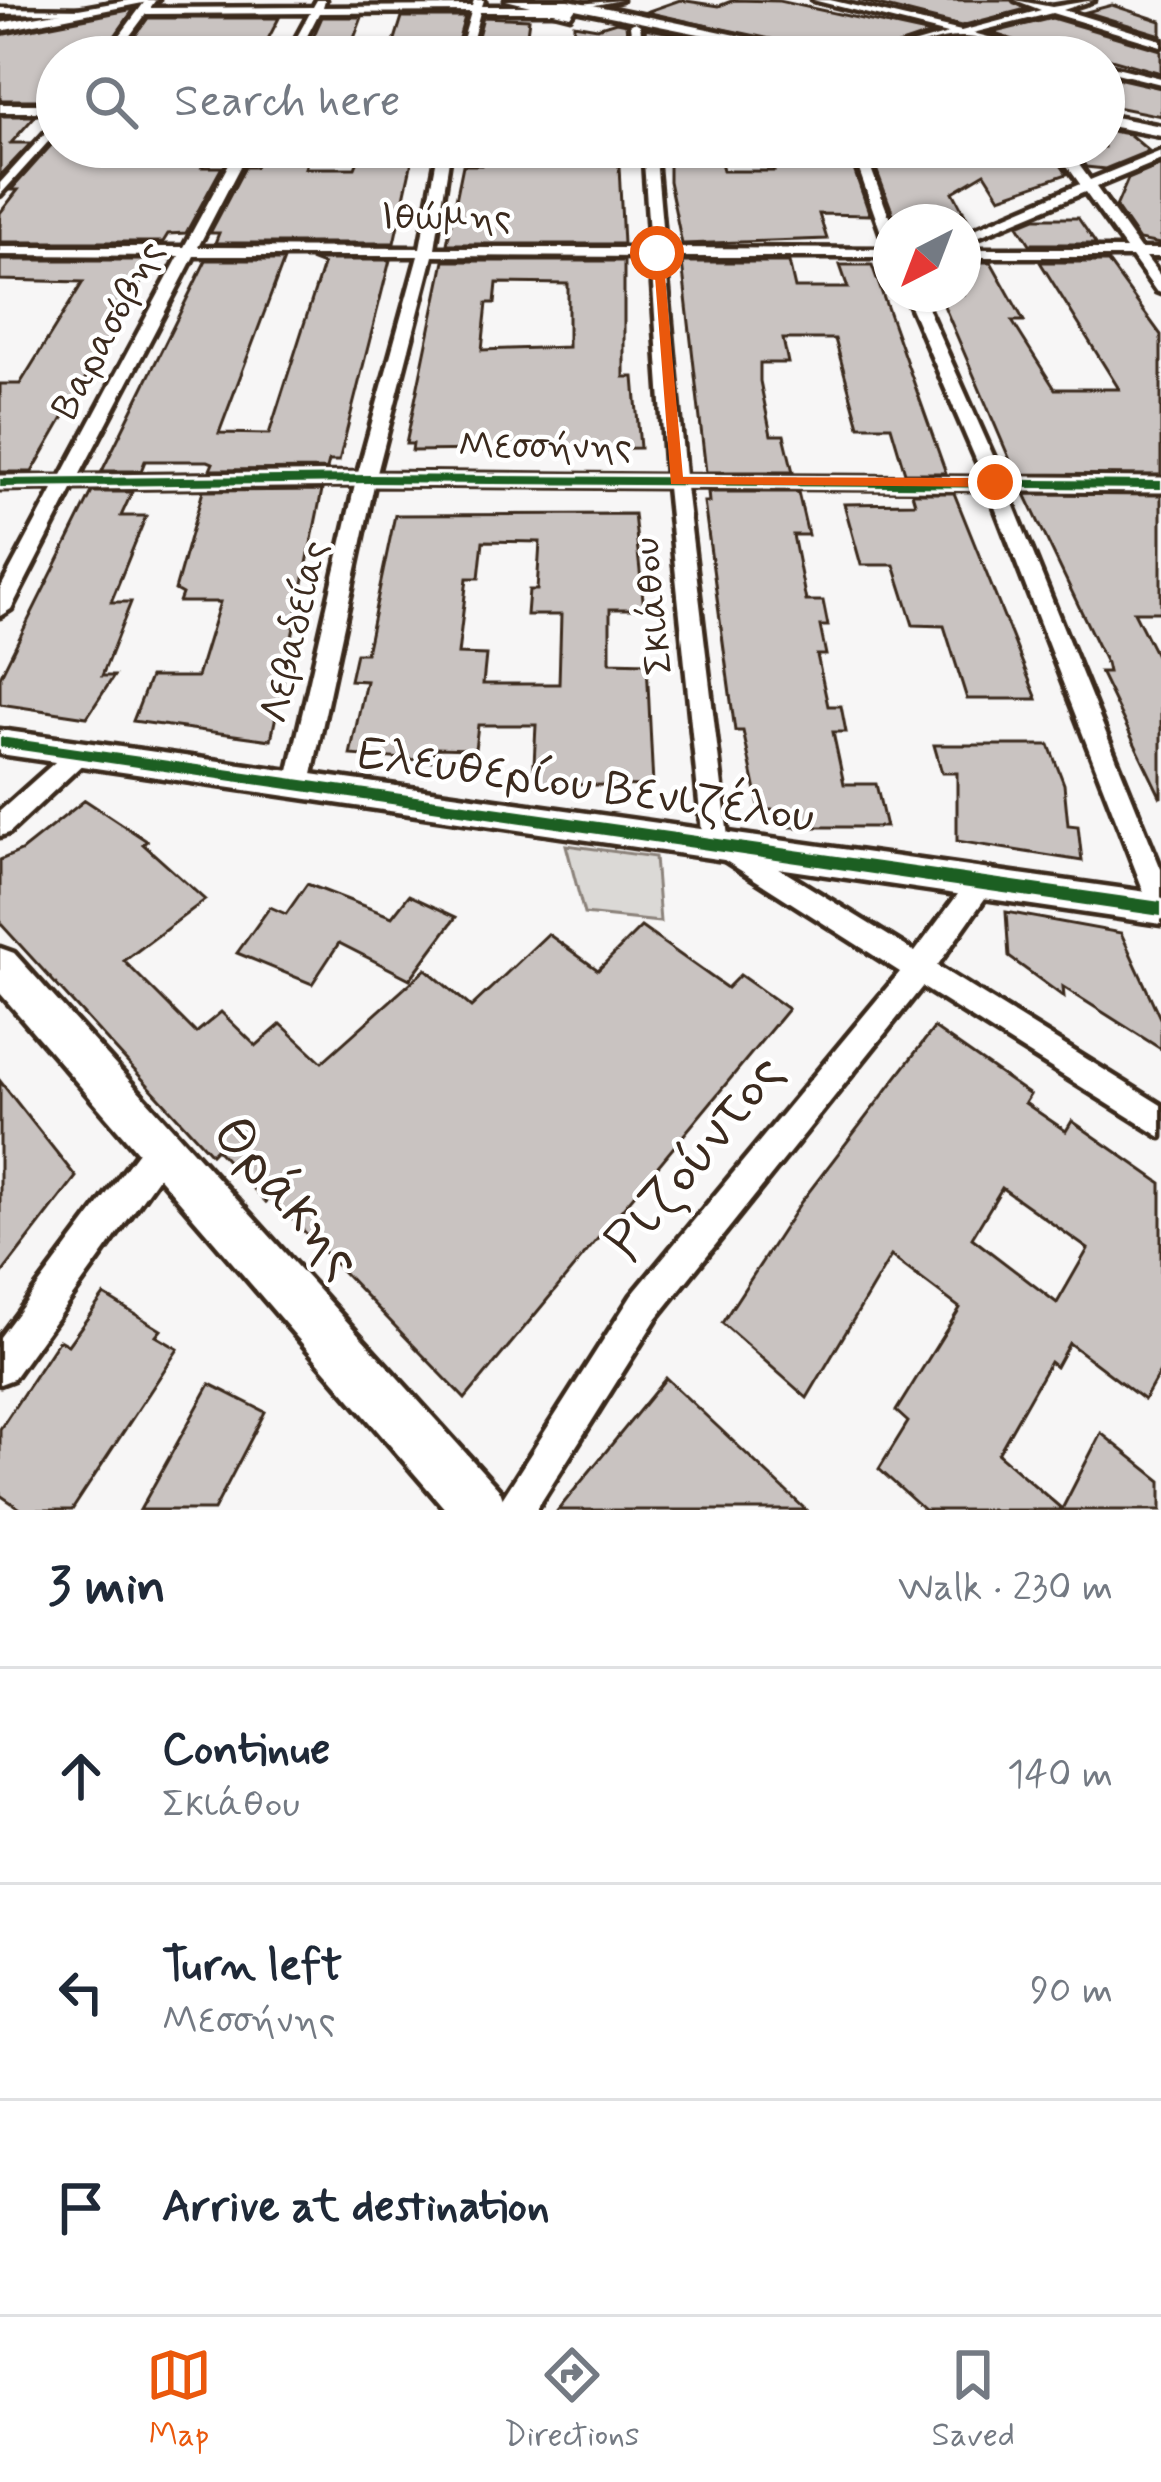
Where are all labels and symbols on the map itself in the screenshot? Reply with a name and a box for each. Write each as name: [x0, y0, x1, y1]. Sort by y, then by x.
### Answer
street label: Ιθώμης: [381, 193, 511, 244]
north arrow: [873, 204, 981, 312]
route start: [630, 226, 684, 280]
street label: Βαρασόβης: [41, 232, 177, 428]
street label: Μεσσήνης: [458, 422, 632, 473]
route end: [968, 455, 1022, 509]
street label: Σκιάθου: [621, 535, 687, 677]
street label: Λεβαδείας: [250, 536, 342, 728]
street label: Ελευθερίου Βενιζέλου: [354, 723, 818, 849]
street label: Ριζούντος: [589, 1039, 803, 1277]
street label: Θράκης: [194, 1100, 378, 1296]

